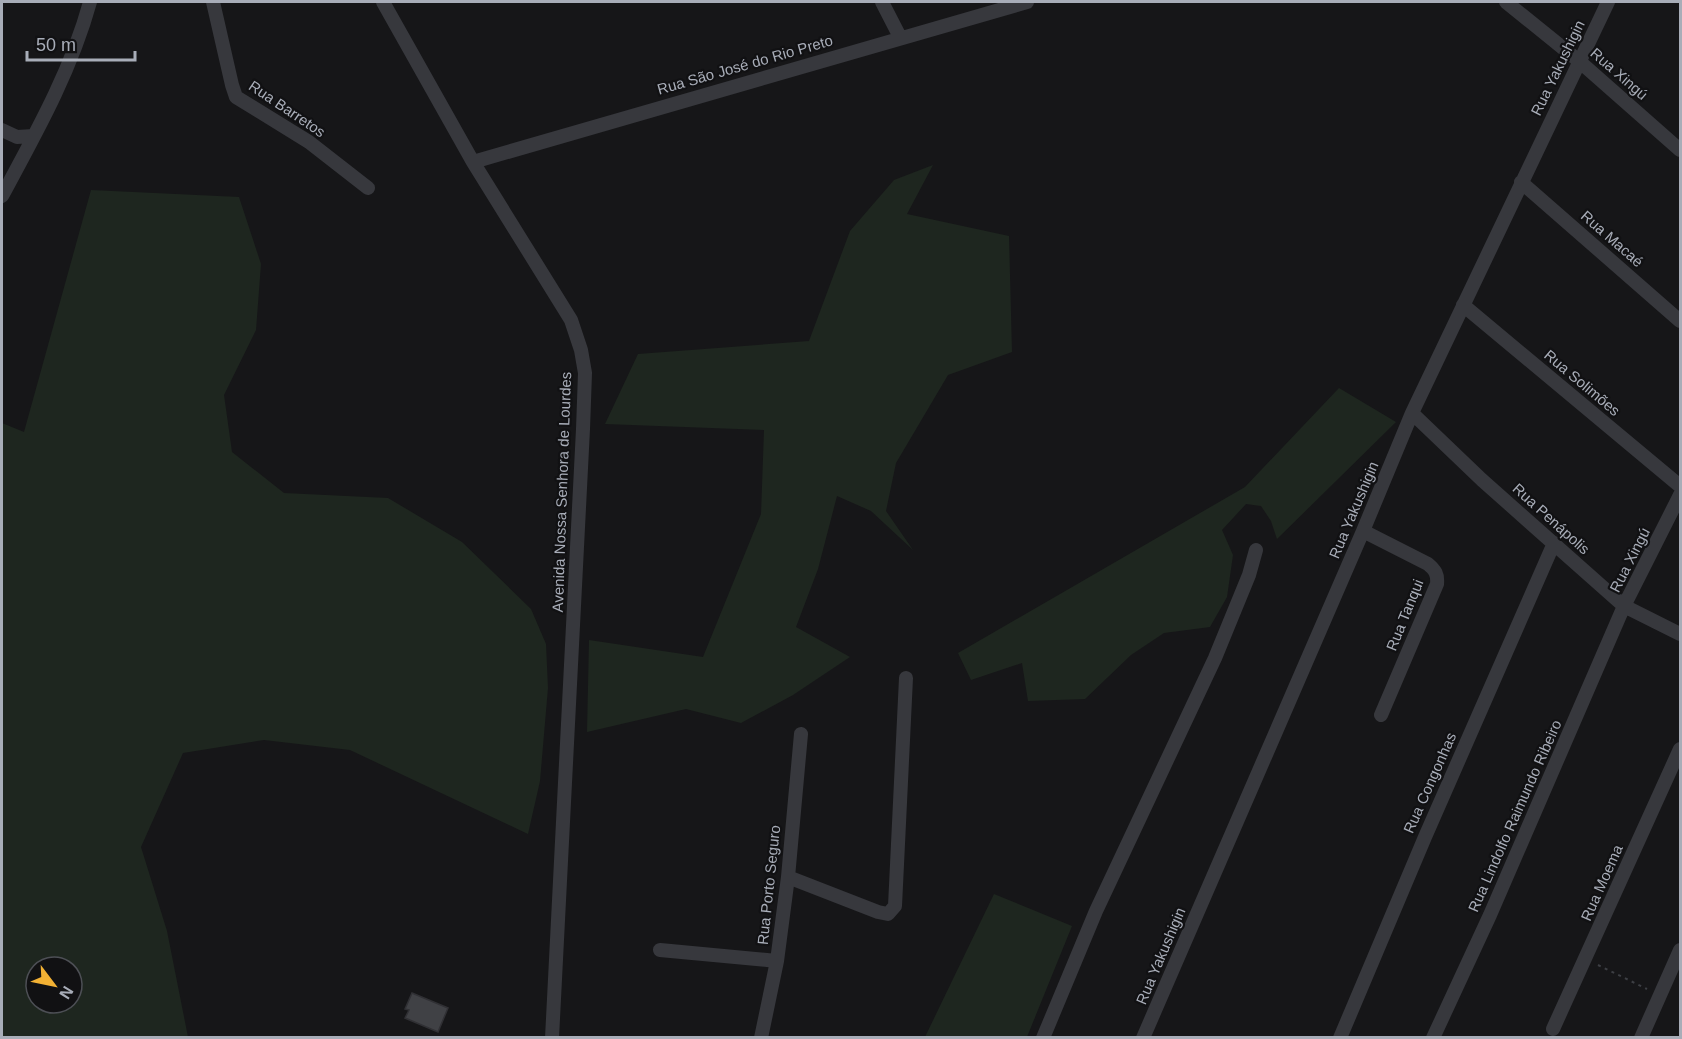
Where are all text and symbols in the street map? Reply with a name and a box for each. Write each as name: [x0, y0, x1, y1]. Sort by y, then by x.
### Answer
street label: Rua Yakushigin: [1527, 17, 1588, 118]
scale bar: [27, 24, 135, 62]
street label: Rua São José do Rio Preto: [655, 31, 835, 98]
text: 50 m: [36, 35, 76, 55]
street label: Rua Xingú: [1587, 44, 1651, 103]
street label: Rua Barretos: [246, 77, 329, 140]
street label: Rua Macaé: [1578, 207, 1647, 270]
street label: Rua Solimões: [1541, 346, 1624, 419]
street label: Avenida Nossa Senhora de Lourdes: [549, 371, 574, 613]
street label: Rua Yakushigin: [1325, 459, 1382, 561]
street label: Rua Penápolis: [1509, 480, 1593, 558]
street label: Rua Xingú: [1606, 525, 1653, 595]
street label: Rua Tanqui: [1382, 577, 1427, 653]
street label: Rua Lindolfo Raimundo Ribeiro: [1464, 717, 1565, 914]
street label: Rua Congonhas: [1400, 730, 1459, 836]
street label: Rua Porto Seguro: [754, 824, 783, 946]
street label: Rua Moema: [1577, 841, 1626, 924]
street label: Rua Yakushigin: [1132, 905, 1189, 1007]
north arrow: [24, 955, 84, 1015]
text: N: [56, 983, 77, 1002]

